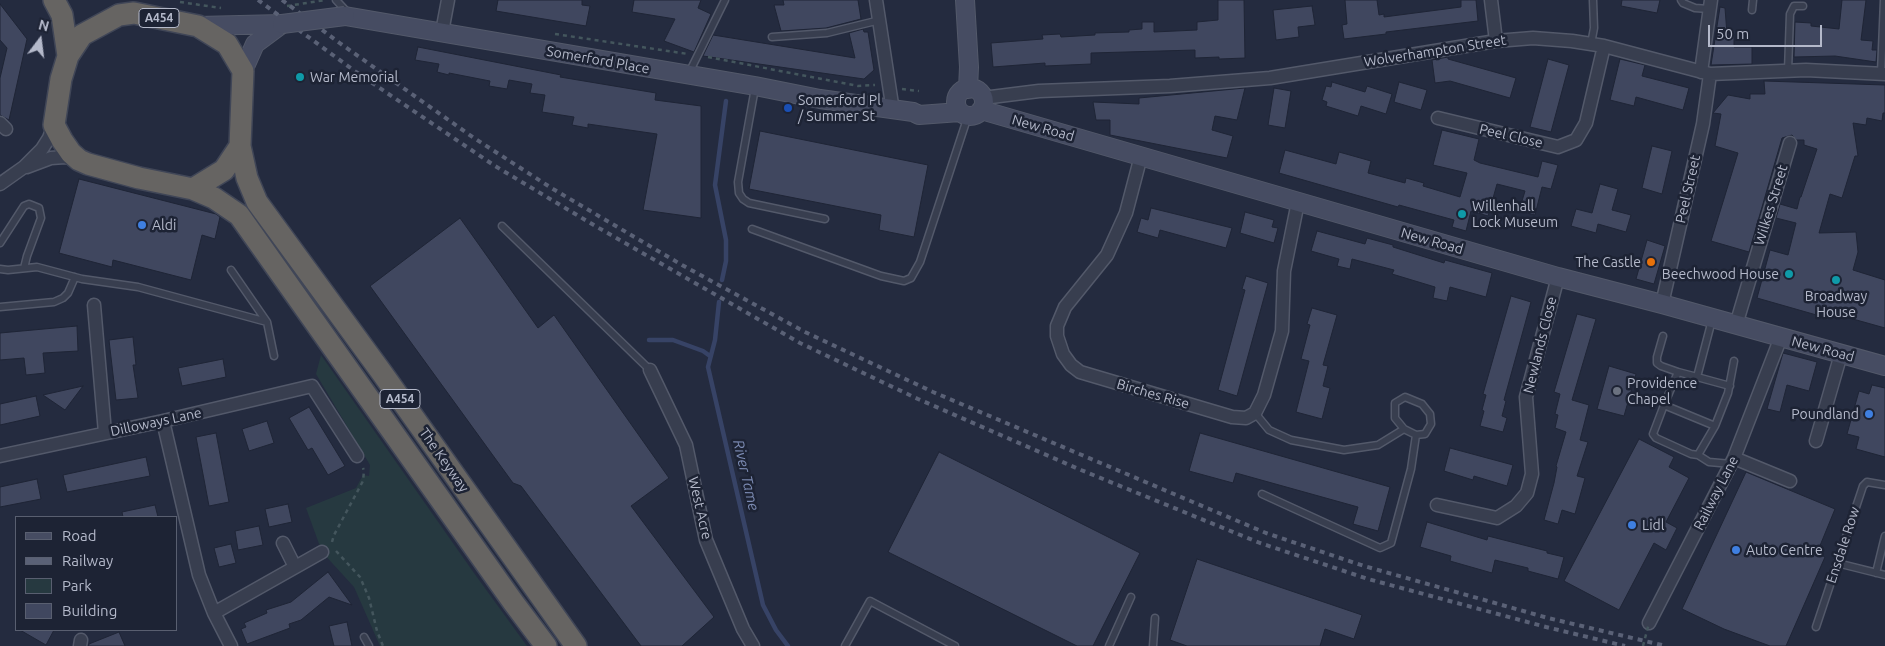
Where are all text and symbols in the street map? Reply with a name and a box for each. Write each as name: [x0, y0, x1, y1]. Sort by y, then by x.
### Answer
road number: A454: [139, 8, 179, 28]
north arrow: [15, 15, 65, 65]
scale bar: [1710, 15, 1824, 47]
text: N: [37, 16, 51, 35]
text: 50 m: [1716, 25, 1749, 42]
street label: Wolverhampton Street: [1363, 31, 1507, 71]
street label: Somerford Place: [545, 43, 651, 77]
place label: War Memorial: [310, 69, 398, 85]
marker: War Memorial: [294, 71, 306, 83]
place label: Somerford Pl / Summer St: [798, 92, 881, 124]
marker: Somerford Pl / Summer St: [782, 102, 794, 114]
street label: New Road: [1010, 111, 1076, 145]
street label: Peel Close: [1478, 121, 1544, 151]
street label: Peel Street: [1672, 153, 1704, 225]
street label: Wilkes Street: [1751, 163, 1791, 247]
place label: Willenhall Lock Museum: [1472, 198, 1558, 230]
marker: Willenhall Lock Museum: [1456, 208, 1468, 220]
place label: Aldi: [152, 217, 176, 233]
marker: Aldi: [136, 219, 148, 231]
street label: New Road: [1399, 224, 1465, 258]
place label: The Castle: [1576, 254, 1641, 270]
marker: The Castle: [1645, 256, 1657, 268]
place label: Beechwood House: [1662, 266, 1779, 282]
marker: Beechwood House: [1783, 268, 1795, 280]
marker: Broadway House: [1830, 274, 1842, 286]
place label: Broadway House: [1805, 288, 1867, 321]
street label: Newlands Close: [1520, 295, 1560, 395]
street label: New Road: [1790, 333, 1856, 365]
place label: Providence Chapel: [1627, 375, 1697, 408]
street label: Birches Rise: [1115, 376, 1191, 412]
marker: Providence Chapel: [1611, 385, 1623, 397]
road number: A454: [380, 389, 420, 408]
street label: Dilloways Lane: [109, 404, 203, 440]
place label: Poundland: [1791, 406, 1859, 422]
marker: Poundland: [1863, 408, 1875, 420]
street label: The Keyway: [416, 425, 472, 495]
water label: River Tame: [729, 438, 763, 512]
street label: Railway Lane: [1690, 453, 1742, 533]
street label: West Acre: [685, 475, 715, 541]
street label: Ensdale Row: [1823, 505, 1863, 585]
legend: [15, 516, 178, 631]
place label: Lidl: [1642, 517, 1664, 533]
marker: Lidl: [1626, 519, 1638, 531]
text: Road: [62, 527, 97, 544]
place label: Auto Centre: [1746, 542, 1823, 558]
marker: Auto Centre: [1730, 544, 1742, 556]
text: Railway: [62, 552, 113, 569]
text: Park: [62, 577, 92, 594]
text: Building: [62, 602, 117, 619]

